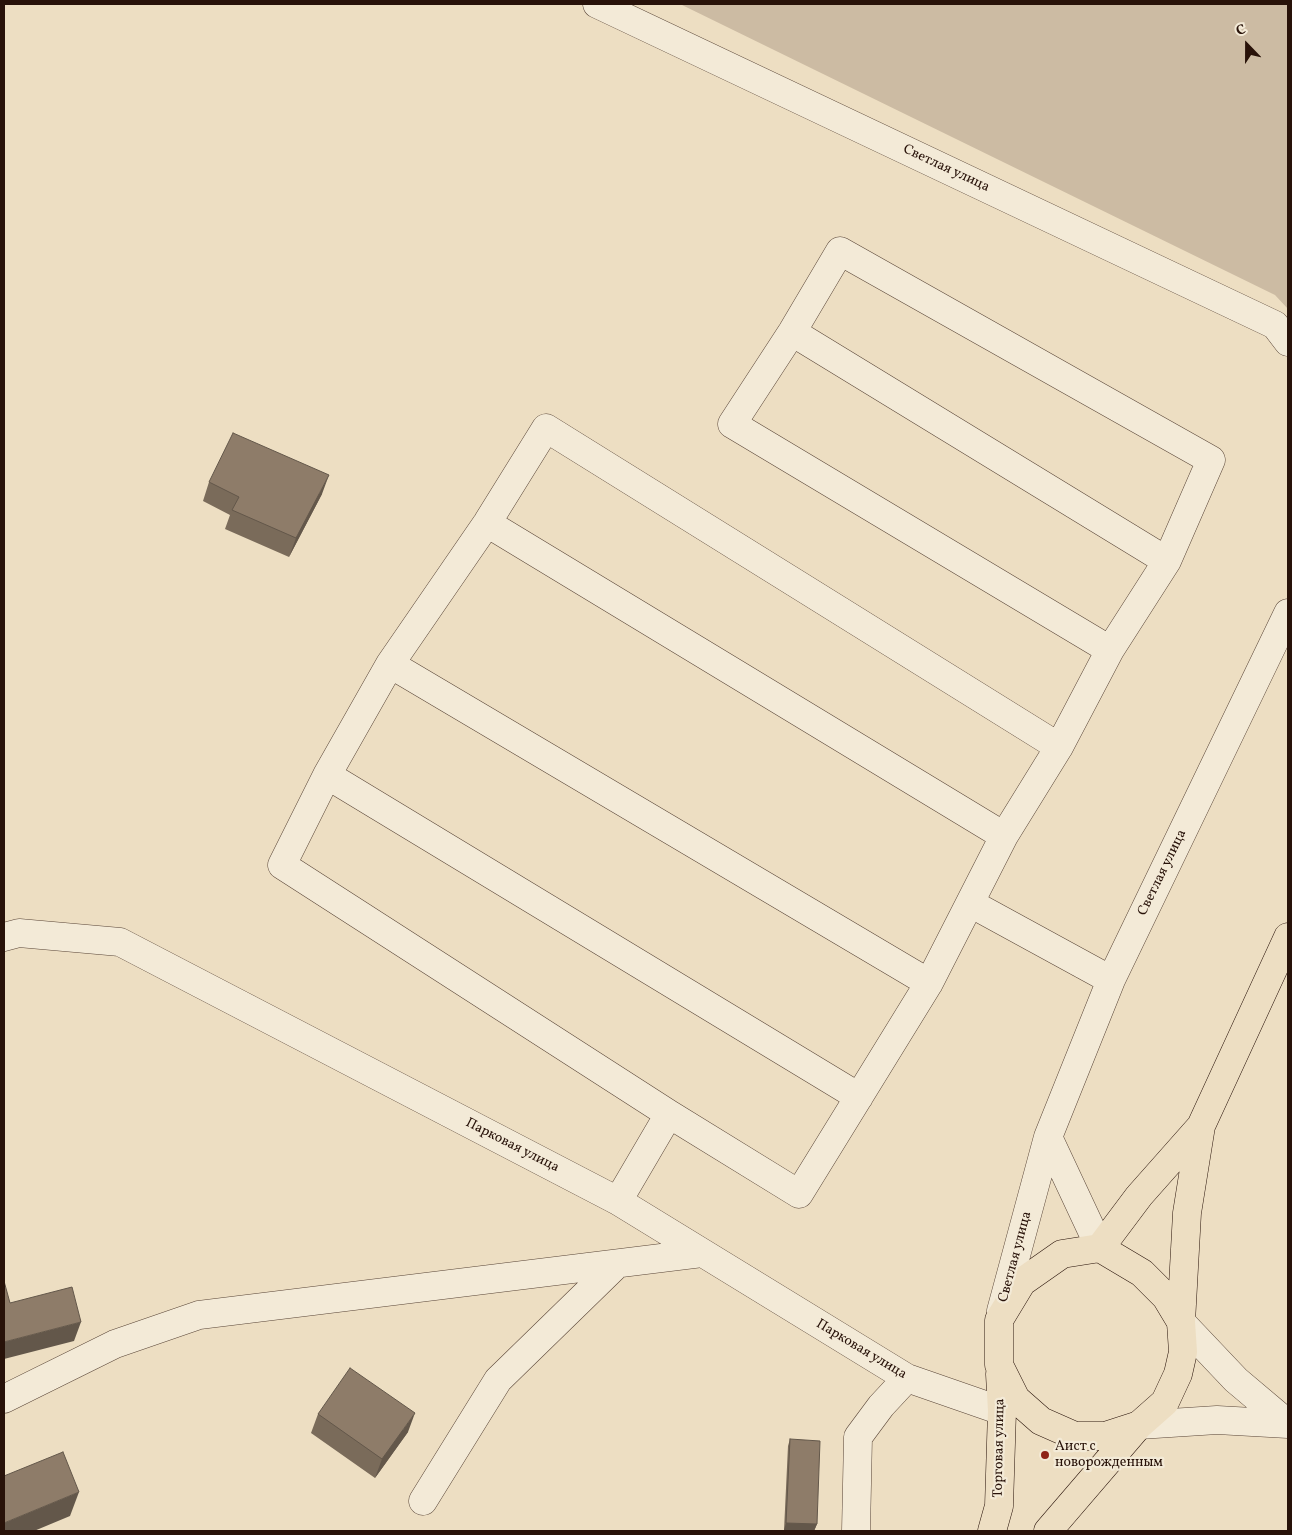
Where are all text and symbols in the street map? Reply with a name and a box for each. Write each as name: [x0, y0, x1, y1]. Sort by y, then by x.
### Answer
north arrow: [1222, 20, 1272, 70]
text: С: [1233, 20, 1249, 41]
street label: Светлая улица: [900, 142, 992, 196]
street label: Светлая улица: [1135, 827, 1191, 919]
street label: Парковая улица: [462, 1115, 562, 1177]
street label: Светлая улица: [996, 1210, 1036, 1304]
street label: Парковая улица: [813, 1316, 909, 1384]
street label: Торговая улица: [991, 1398, 1009, 1498]
place label: Аист с новорожденным: [1055, 1439, 1163, 1471]
marker: Аист с новорожденным: [1039, 1449, 1051, 1461]

